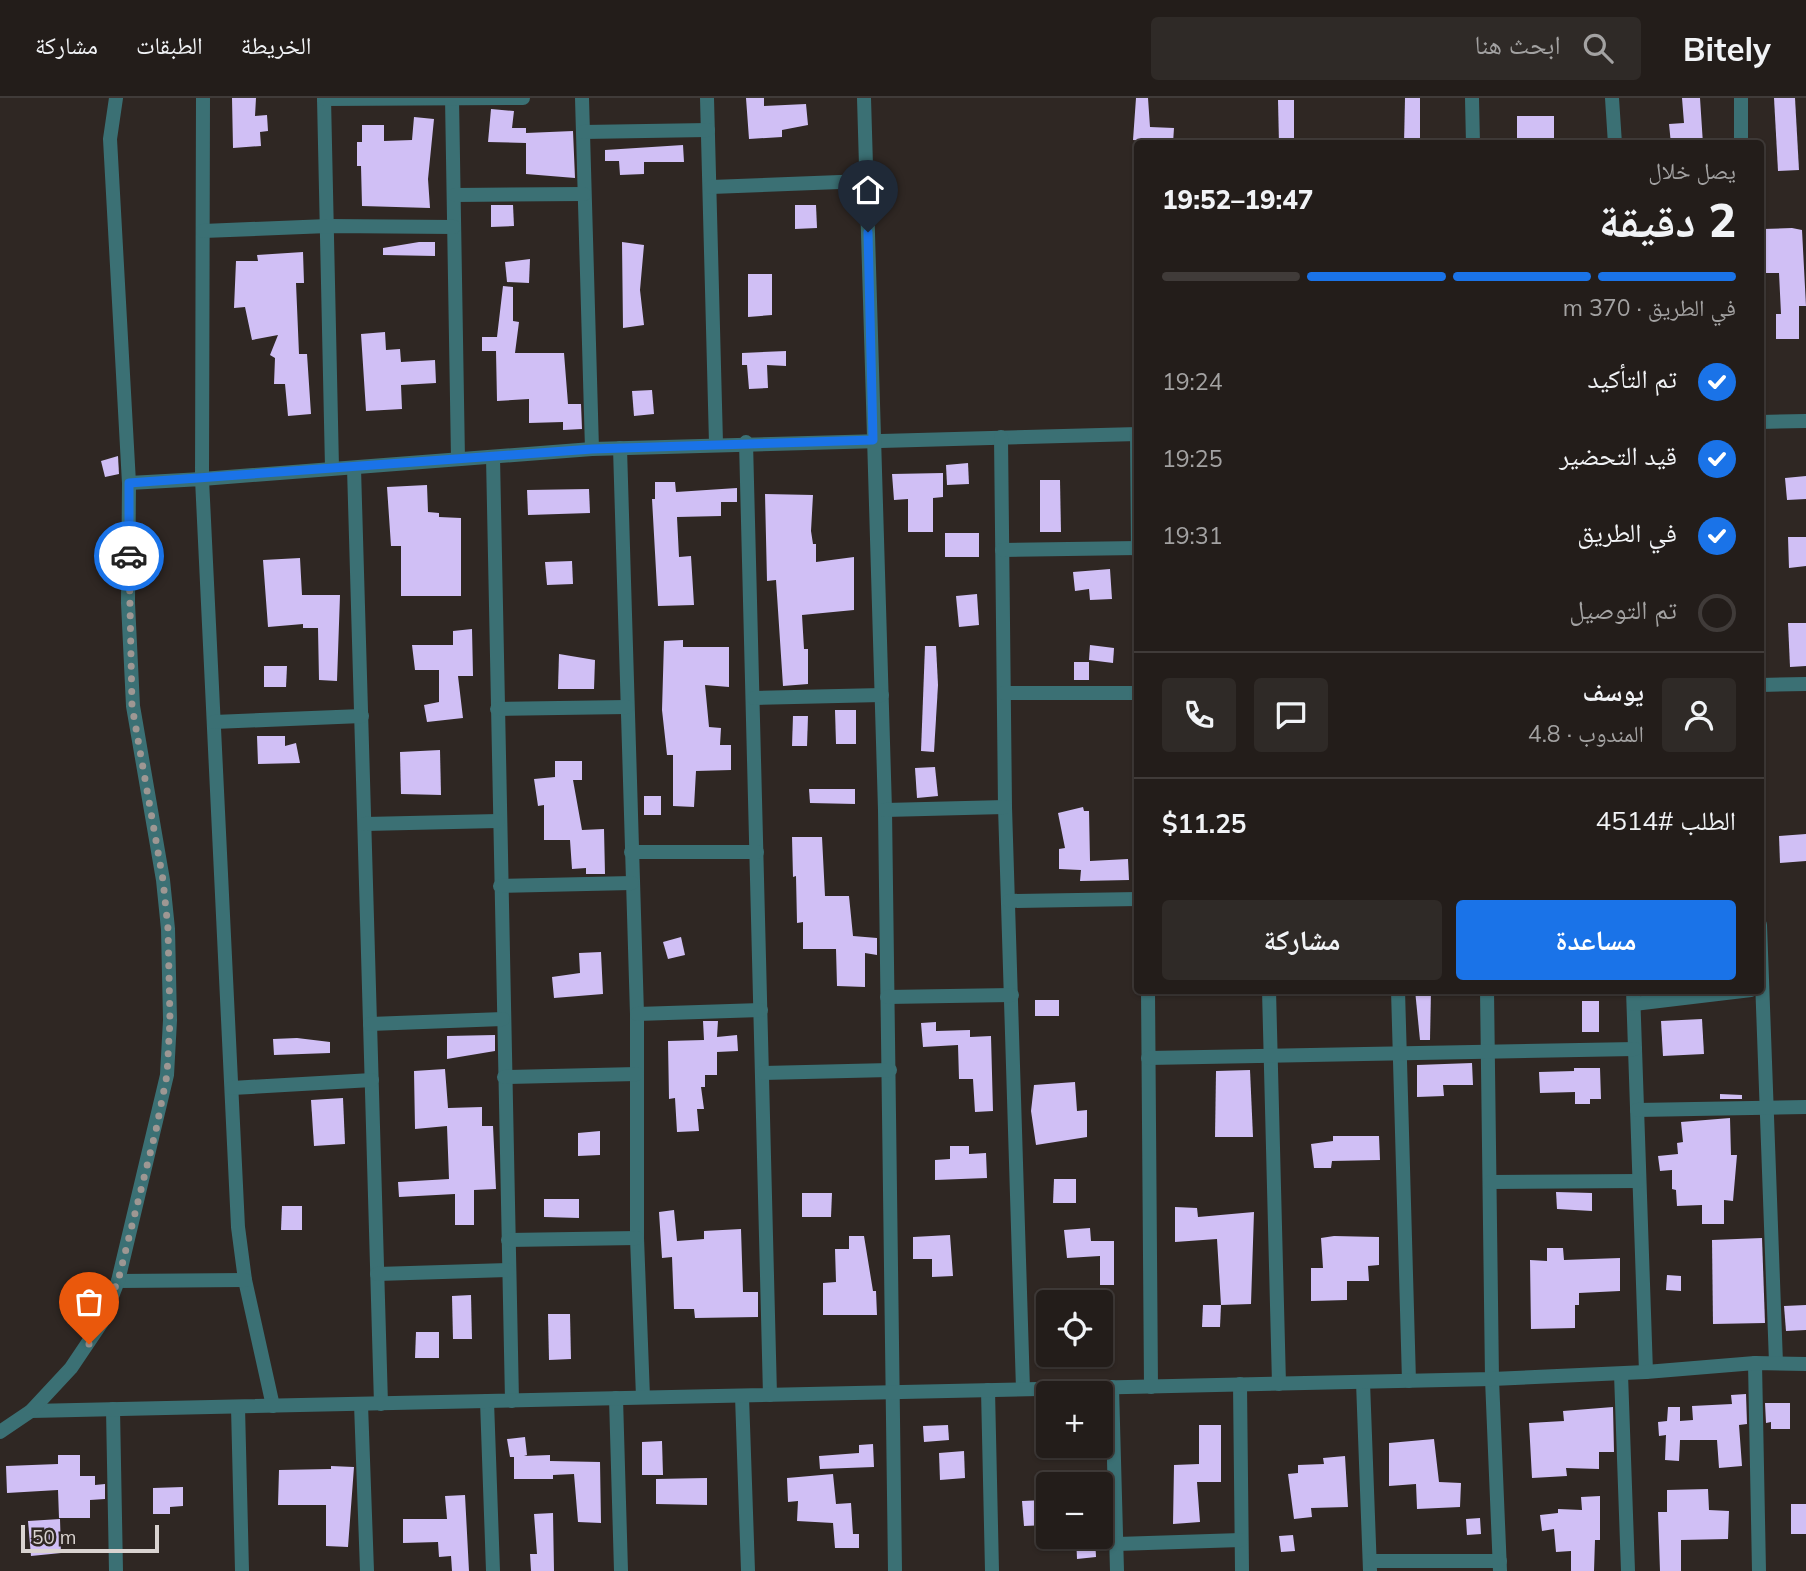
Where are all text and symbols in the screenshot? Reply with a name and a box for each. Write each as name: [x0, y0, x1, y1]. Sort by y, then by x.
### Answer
search box: [1151, 17, 1641, 80]
text: ابحث هنا: [1475, 28, 1561, 61]
text: Bitely: [1683, 28, 1771, 69]
icon: search: [1579, 29, 1617, 67]
text: مشاركة: [35, 30, 98, 60]
text: الطبقات: [136, 30, 203, 60]
text: الخريطة: [241, 30, 311, 60]
text: يصل خلال: [1648, 156, 1736, 185]
pin: [838, 160, 898, 232]
icon: home: [849, 171, 887, 209]
text: 19:47–19:52: [1162, 183, 1313, 216]
text: 2 دقيقة: [1599, 191, 1736, 249]
text: في الطريق · 370 m: [1563, 293, 1736, 322]
text: تم التأكيد: [1587, 362, 1677, 395]
icon: check: [1698, 363, 1736, 401]
text: 19:24: [1162, 367, 1222, 396]
text: قيد التحضير: [1559, 439, 1677, 472]
icon: check: [1698, 440, 1736, 478]
text: 19:25: [1162, 444, 1222, 473]
text: في الطريق: [1577, 516, 1677, 549]
icon: check: [1698, 517, 1736, 555]
courier: [94, 521, 164, 591]
text: 19:31: [1162, 521, 1222, 550]
icon: car: [110, 537, 148, 575]
text: تم التوصيل: [1569, 593, 1677, 626]
text: يوسف: [1583, 675, 1644, 708]
button: phone: [1162, 678, 1236, 752]
button: chat: [1254, 678, 1328, 752]
button: person: [1662, 678, 1736, 752]
text: المندوب · 4.8: [1528, 719, 1644, 748]
text: الطلب #4514: [1596, 804, 1736, 837]
text: $11.25: [1162, 807, 1246, 840]
button: مشاركة: [1162, 900, 1442, 980]
button: مساعدة: [1456, 900, 1736, 980]
pin: [59, 1272, 119, 1344]
icon: bag: [70, 1283, 108, 1321]
map controls: [1036, 1290, 1113, 1549]
button: locate: [1036, 1290, 1113, 1367]
button: +: [1036, 1381, 1113, 1458]
button: −: [1036, 1472, 1113, 1549]
scale bar: [21, 1522, 159, 1554]
text: 50 m: [32, 1525, 76, 1549]

